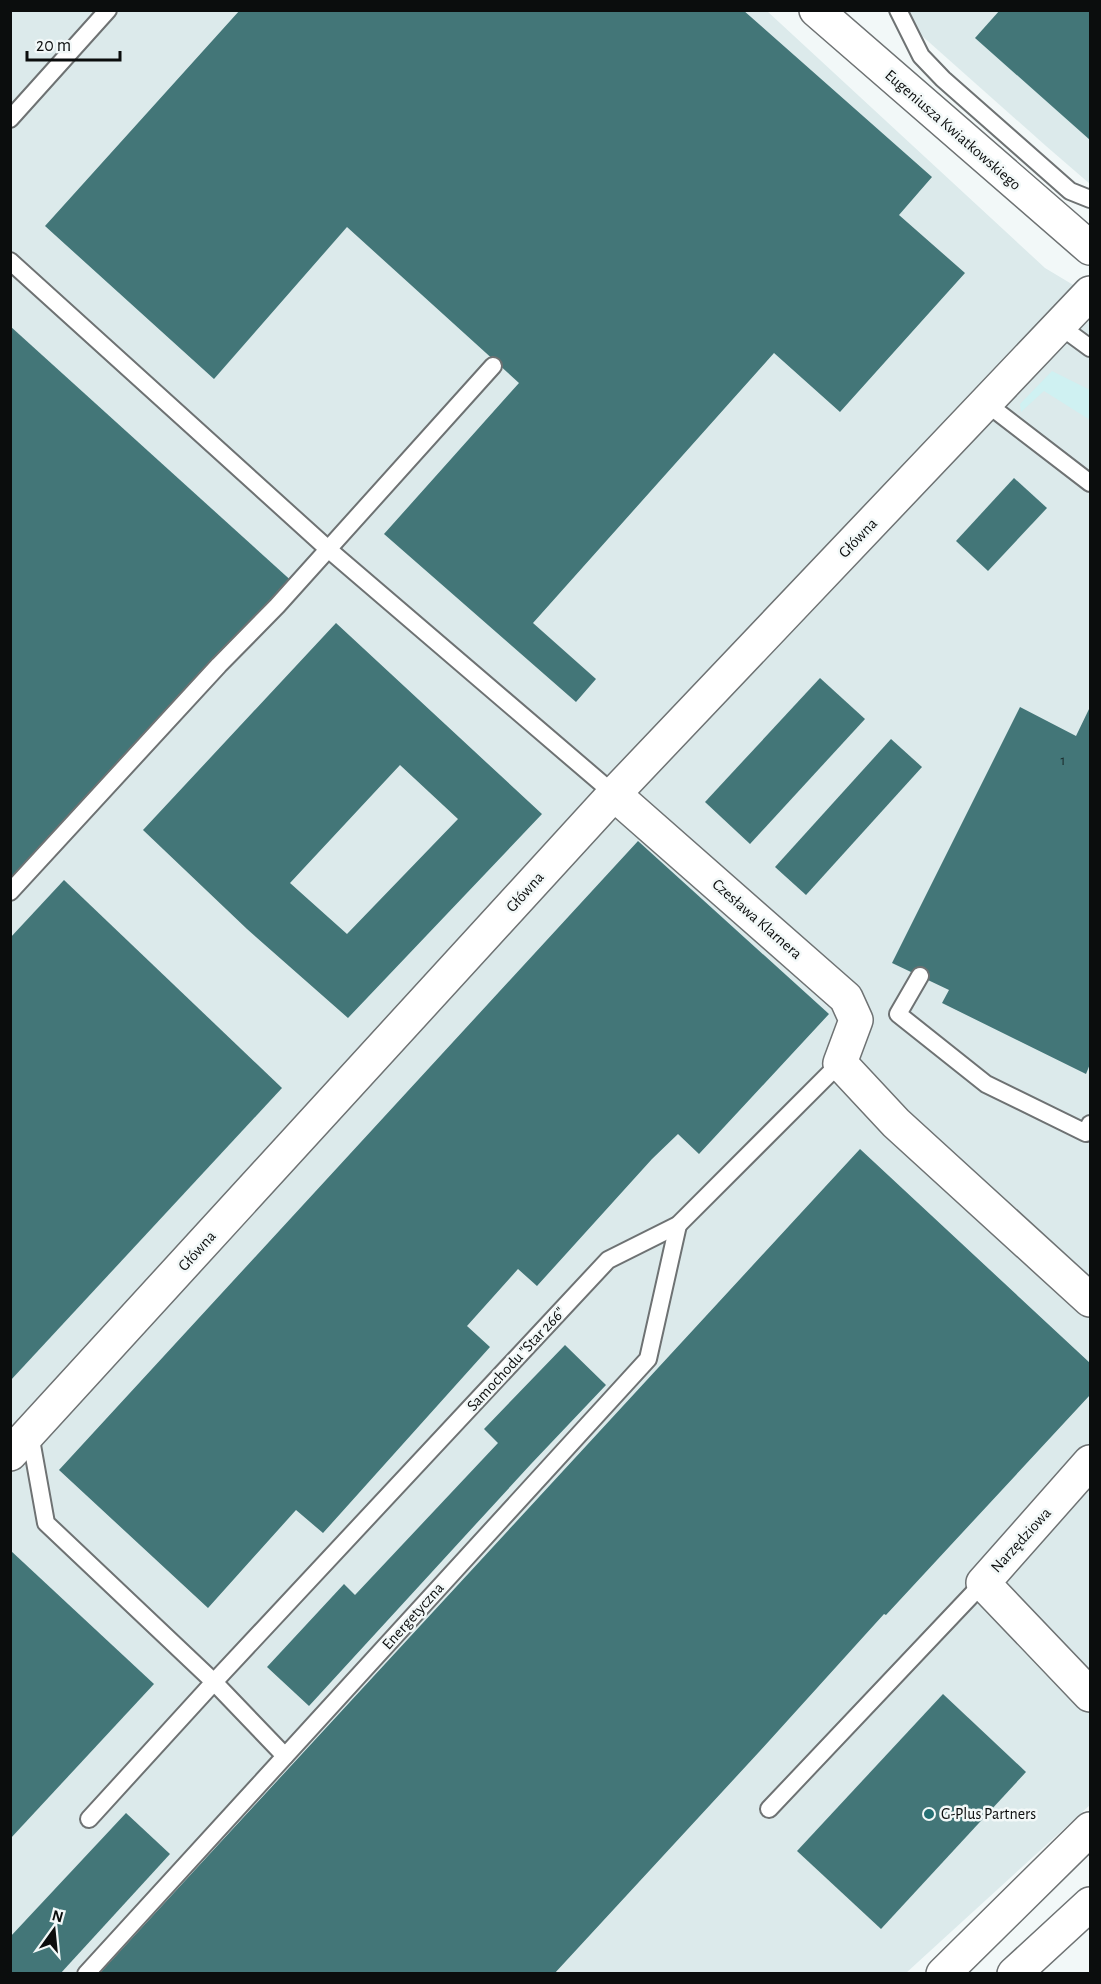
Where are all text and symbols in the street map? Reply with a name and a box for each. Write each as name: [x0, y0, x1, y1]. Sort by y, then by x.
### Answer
scale bar: [27, 24, 120, 62]
text: 20 m: [36, 37, 71, 55]
street label: Eugeniusza Kwiatkowskiego: [882, 67, 1024, 193]
street label: Główna: [836, 515, 880, 561]
house number: 1: [1061, 754, 1065, 768]
street label: Główna: [503, 869, 547, 915]
street label: Czesława Klarnera: [709, 876, 805, 962]
street label: Główna: [175, 1228, 219, 1274]
street label: Samochodu "Star 266": [464, 1304, 568, 1414]
street label: Narzędziowa: [988, 1505, 1054, 1575]
street label: Energetyczna: [379, 1580, 448, 1653]
place label: G-Plus Partners: [941, 1806, 1036, 1822]
marker: G-Plus Partners: [922, 1807, 936, 1821]
north arrow: [24, 1900, 84, 1960]
text: N: [50, 1907, 65, 1926]

